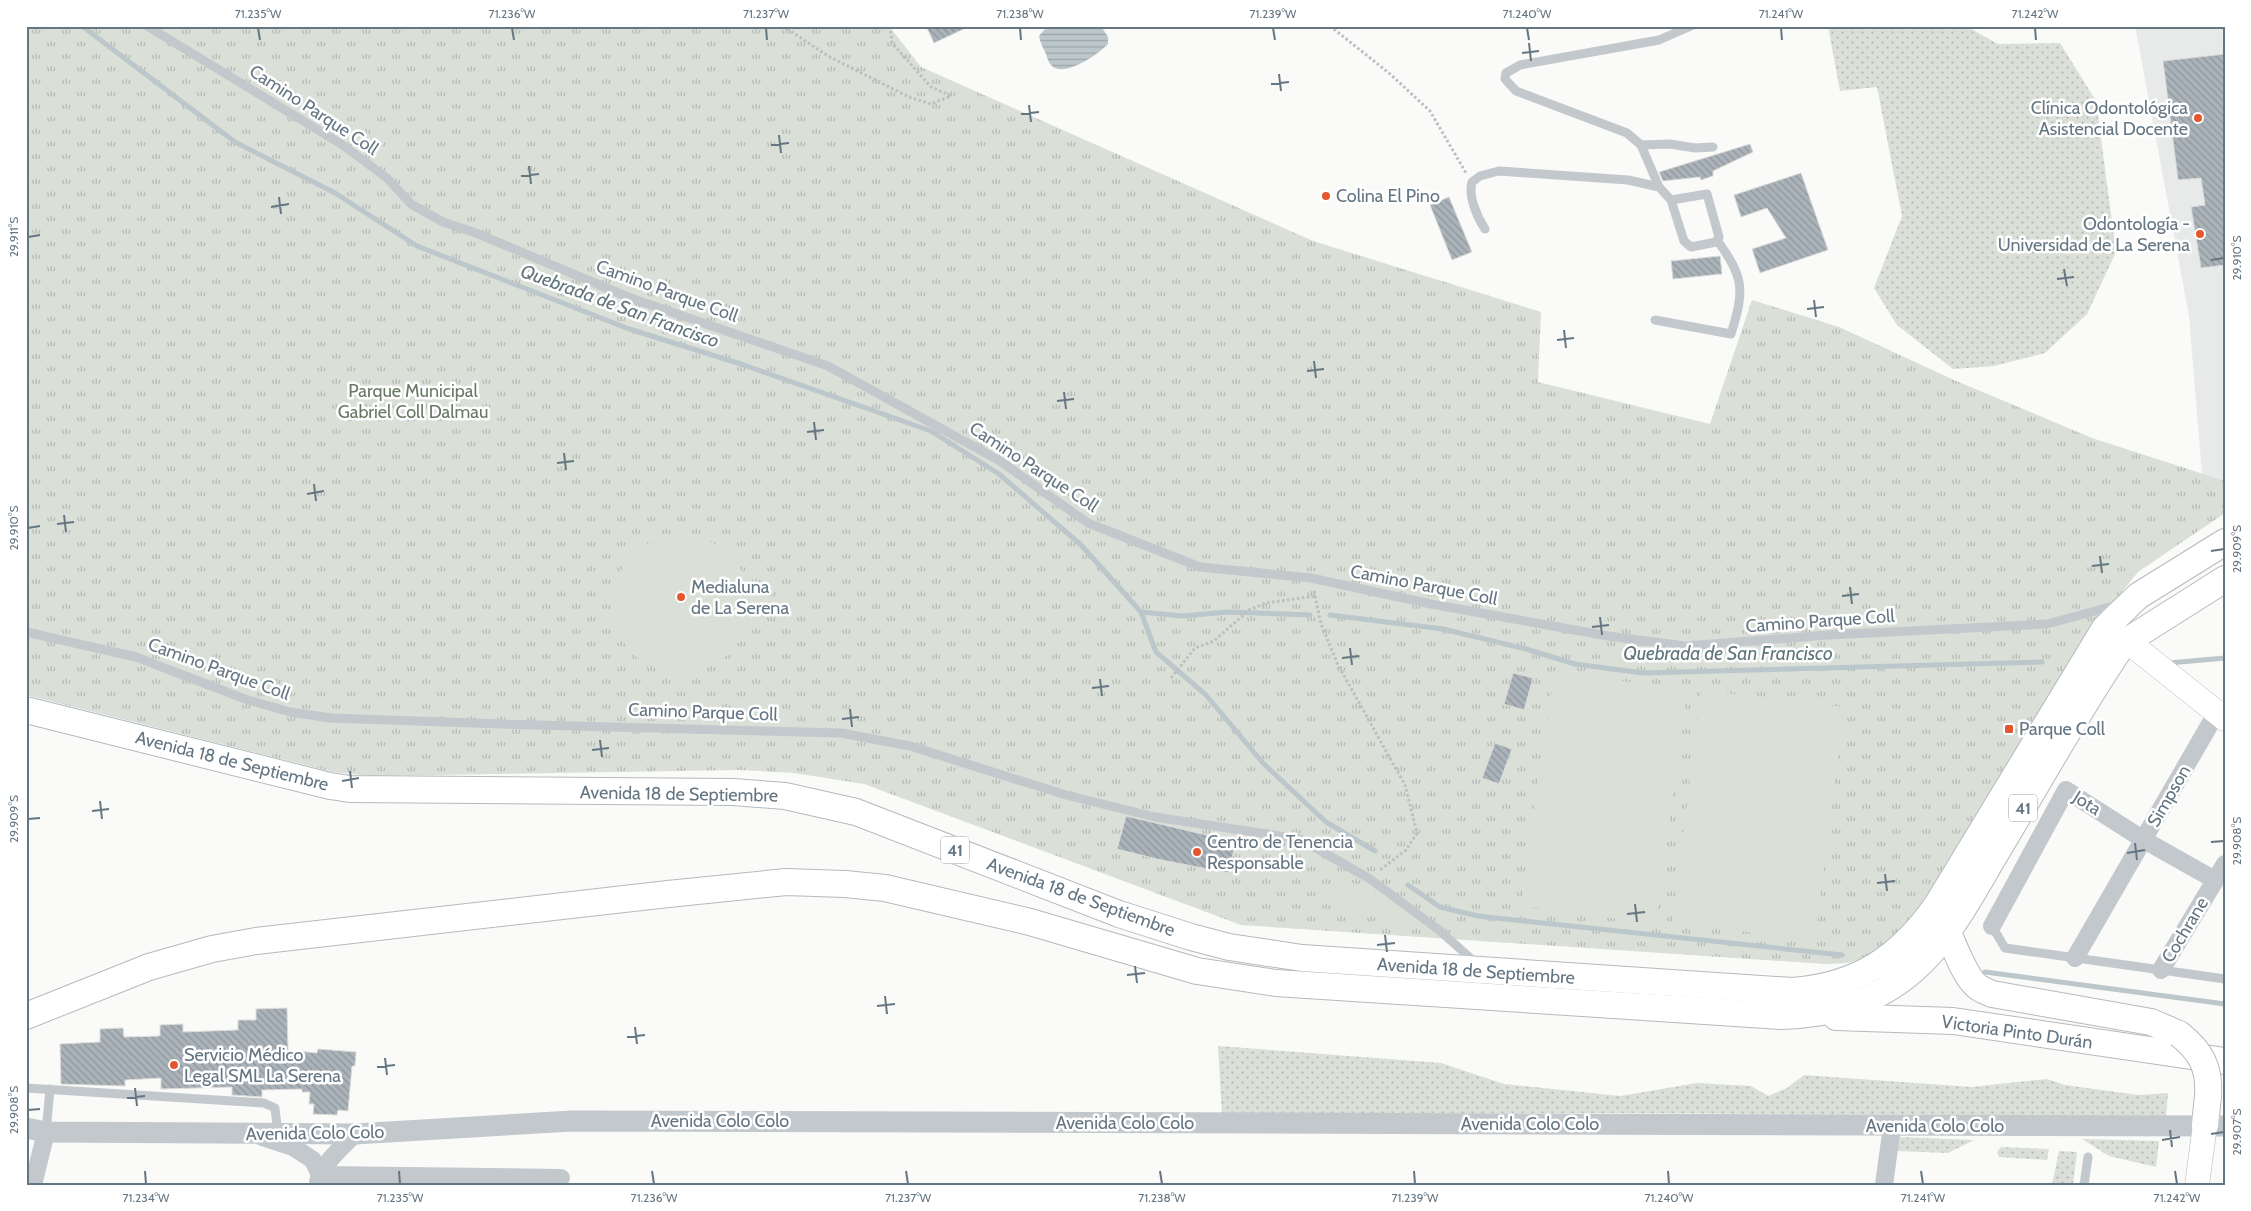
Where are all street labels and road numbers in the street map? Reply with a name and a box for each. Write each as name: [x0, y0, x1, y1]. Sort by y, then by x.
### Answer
street label: Camino Parque Coll: [245, 60, 383, 160]
street label: Camino Parque Coll: [593, 255, 742, 327]
street label: Camino Parque Coll: [965, 417, 1103, 517]
street label: Camino Parque Coll: [1349, 560, 1500, 610]
street label: Camino Parque Coll: [1745, 605, 1896, 637]
street label: Camino Parque Coll: [145, 633, 294, 705]
street label: Camino Parque Coll: [628, 698, 779, 726]
street label: Avenida 18 de Septiembre: [133, 726, 331, 796]
street label: Simpson: [2143, 761, 2195, 831]
street label: Avenida 18 de Septiembre: [580, 781, 778, 807]
street label: Jota: [2068, 786, 2105, 820]
road number: 41: [2009, 794, 2037, 821]
road number: 41: [941, 836, 969, 864]
street label: Avenida 18 de Septiembre: [984, 853, 1178, 941]
street label: Cochrane: [2157, 893, 2213, 967]
street label: Avenida 18 de Septiembre: [1376, 953, 1576, 989]
street label: Victoria Pinto Durán: [1940, 1011, 2094, 1053]
street label: Avenida Colo Colo: [651, 1110, 789, 1132]
street label: Avenida Colo Colo: [1056, 1112, 1194, 1134]
street label: Avenida Colo Colo: [1461, 1113, 1599, 1135]
street label: Avenida Colo Colo: [1866, 1115, 2004, 1137]
street label: Avenida Colo Colo: [246, 1121, 385, 1145]

